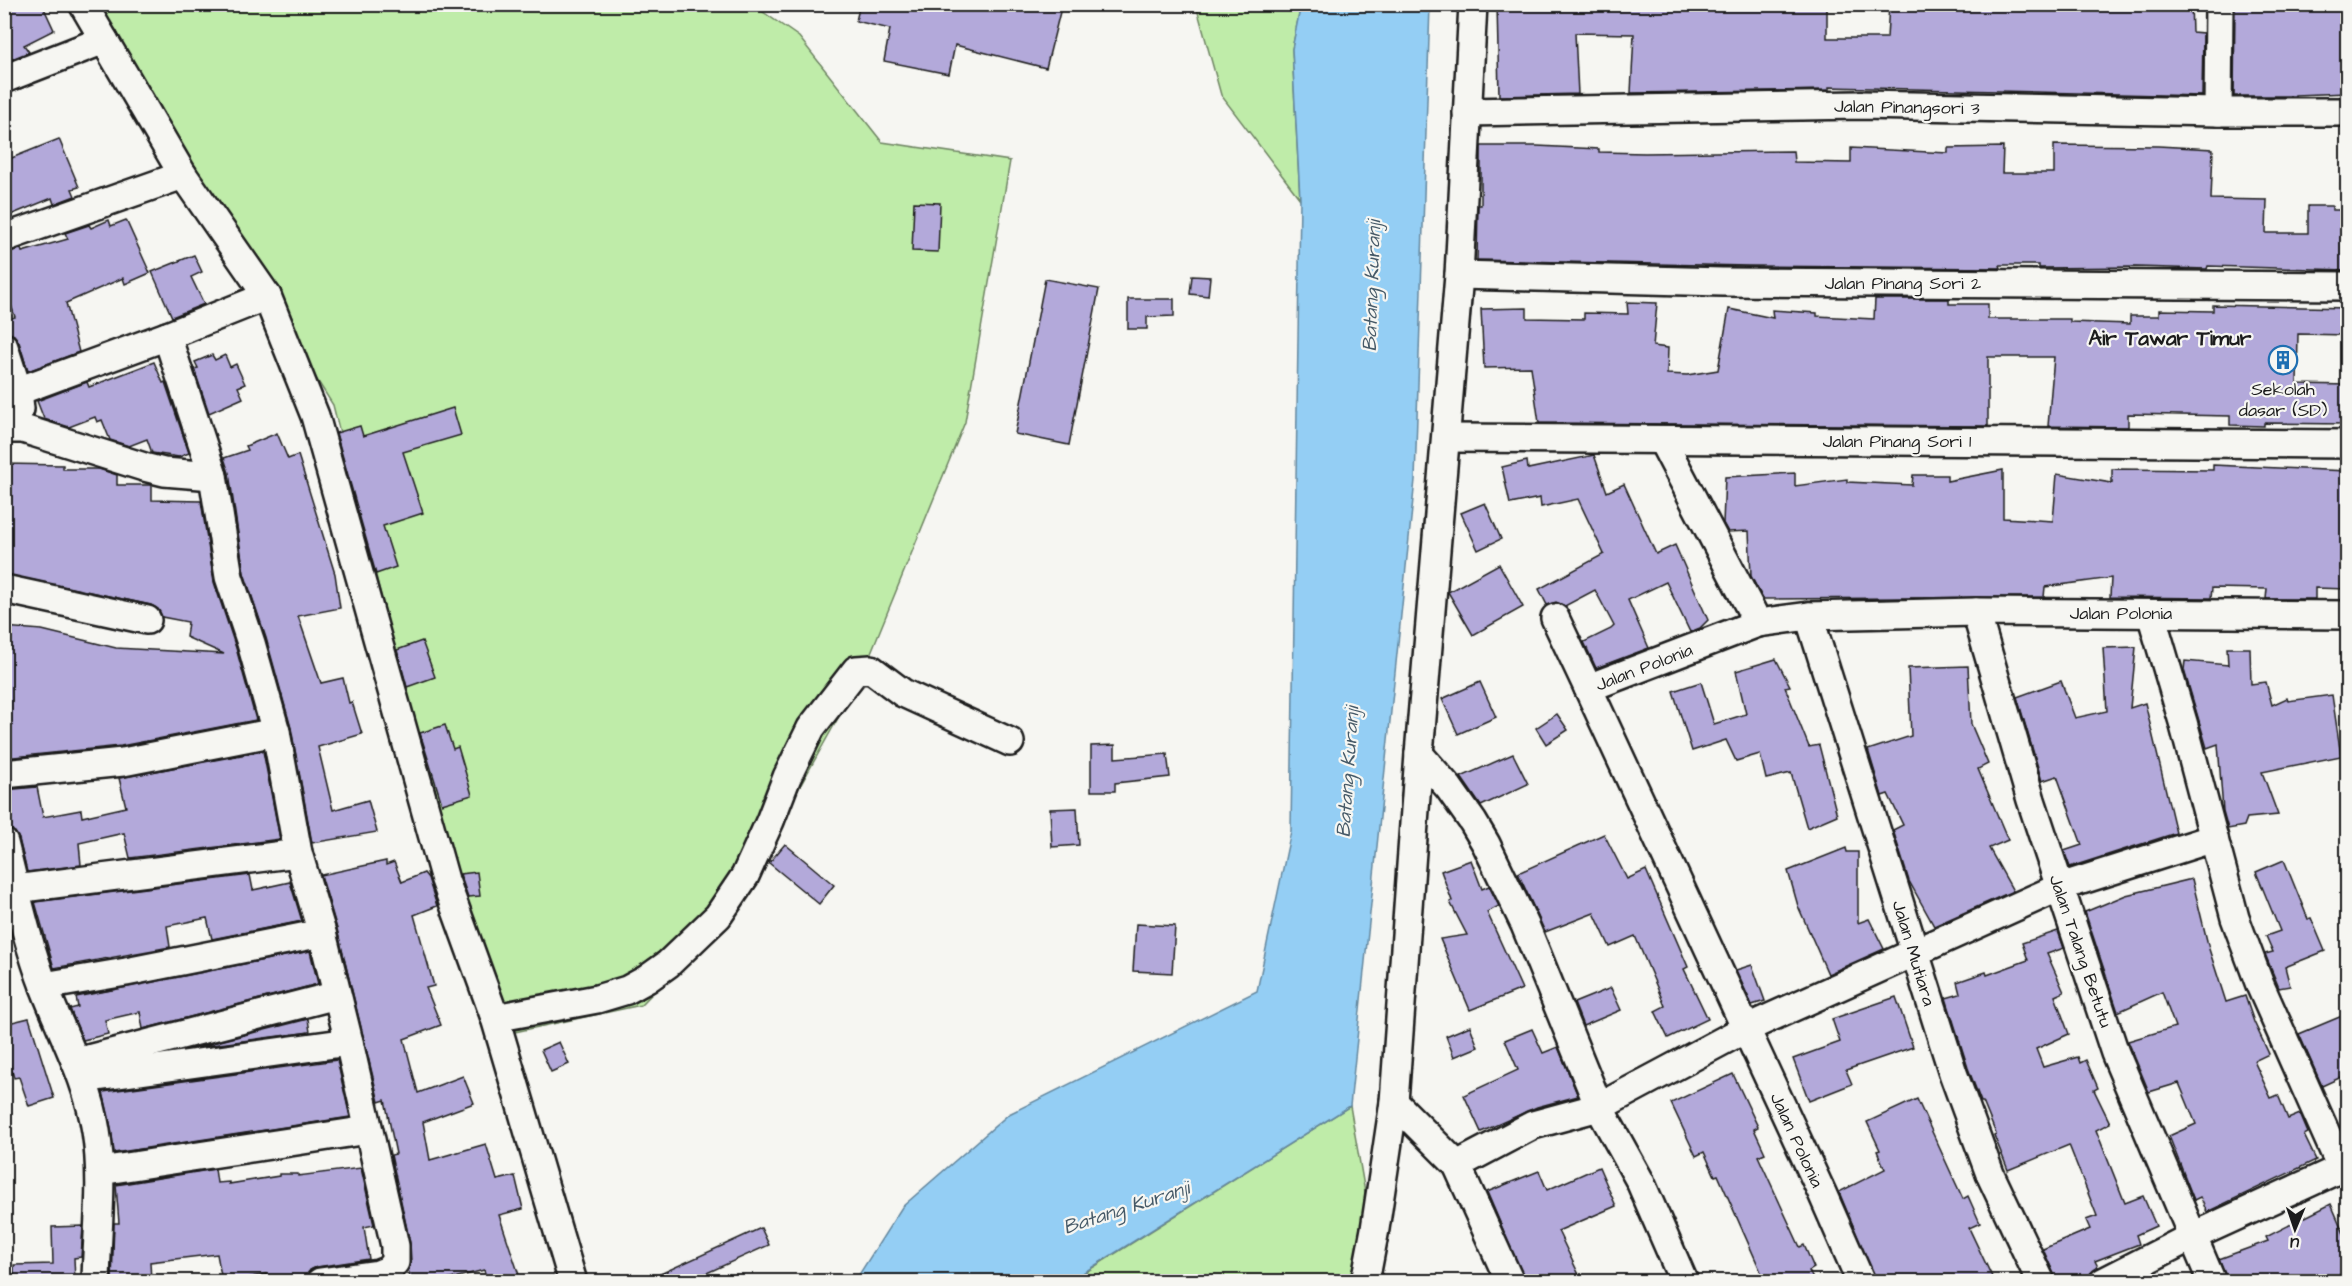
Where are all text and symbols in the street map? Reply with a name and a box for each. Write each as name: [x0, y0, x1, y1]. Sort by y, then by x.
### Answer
street label: Jalan Pinangsori 3: [1834, 94, 1980, 122]
water label: Batang Kuranji: [1356, 217, 1389, 352]
street label: Jalan Pinang Sori 2: [1825, 271, 1982, 297]
district label: Air Tawar Timur: [2089, 324, 2252, 353]
building icon: Sekolah dasar (SD): [2267, 344, 2299, 376]
place label: Sekolah dasar (SD): [2239, 377, 2327, 423]
street label: Jalan Pinang Sori 1: [1823, 429, 1971, 455]
street label: Jalan Polonia: [2070, 601, 2172, 626]
street label: Jalan Polonia: [1592, 637, 1696, 697]
water label: Batang Kuranji: [1329, 703, 1368, 838]
street label: Jalan Talang Betutu: [2042, 871, 2118, 1031]
street label: Jalan Mutiara: [1886, 897, 1941, 1009]
street label: Jalan Polonia: [1764, 1089, 1829, 1192]
water label: Batang Kuranji: [1060, 1173, 1196, 1242]
north arrow: [2265, 1199, 2325, 1259]
text: U: [2290, 1232, 2299, 1254]

